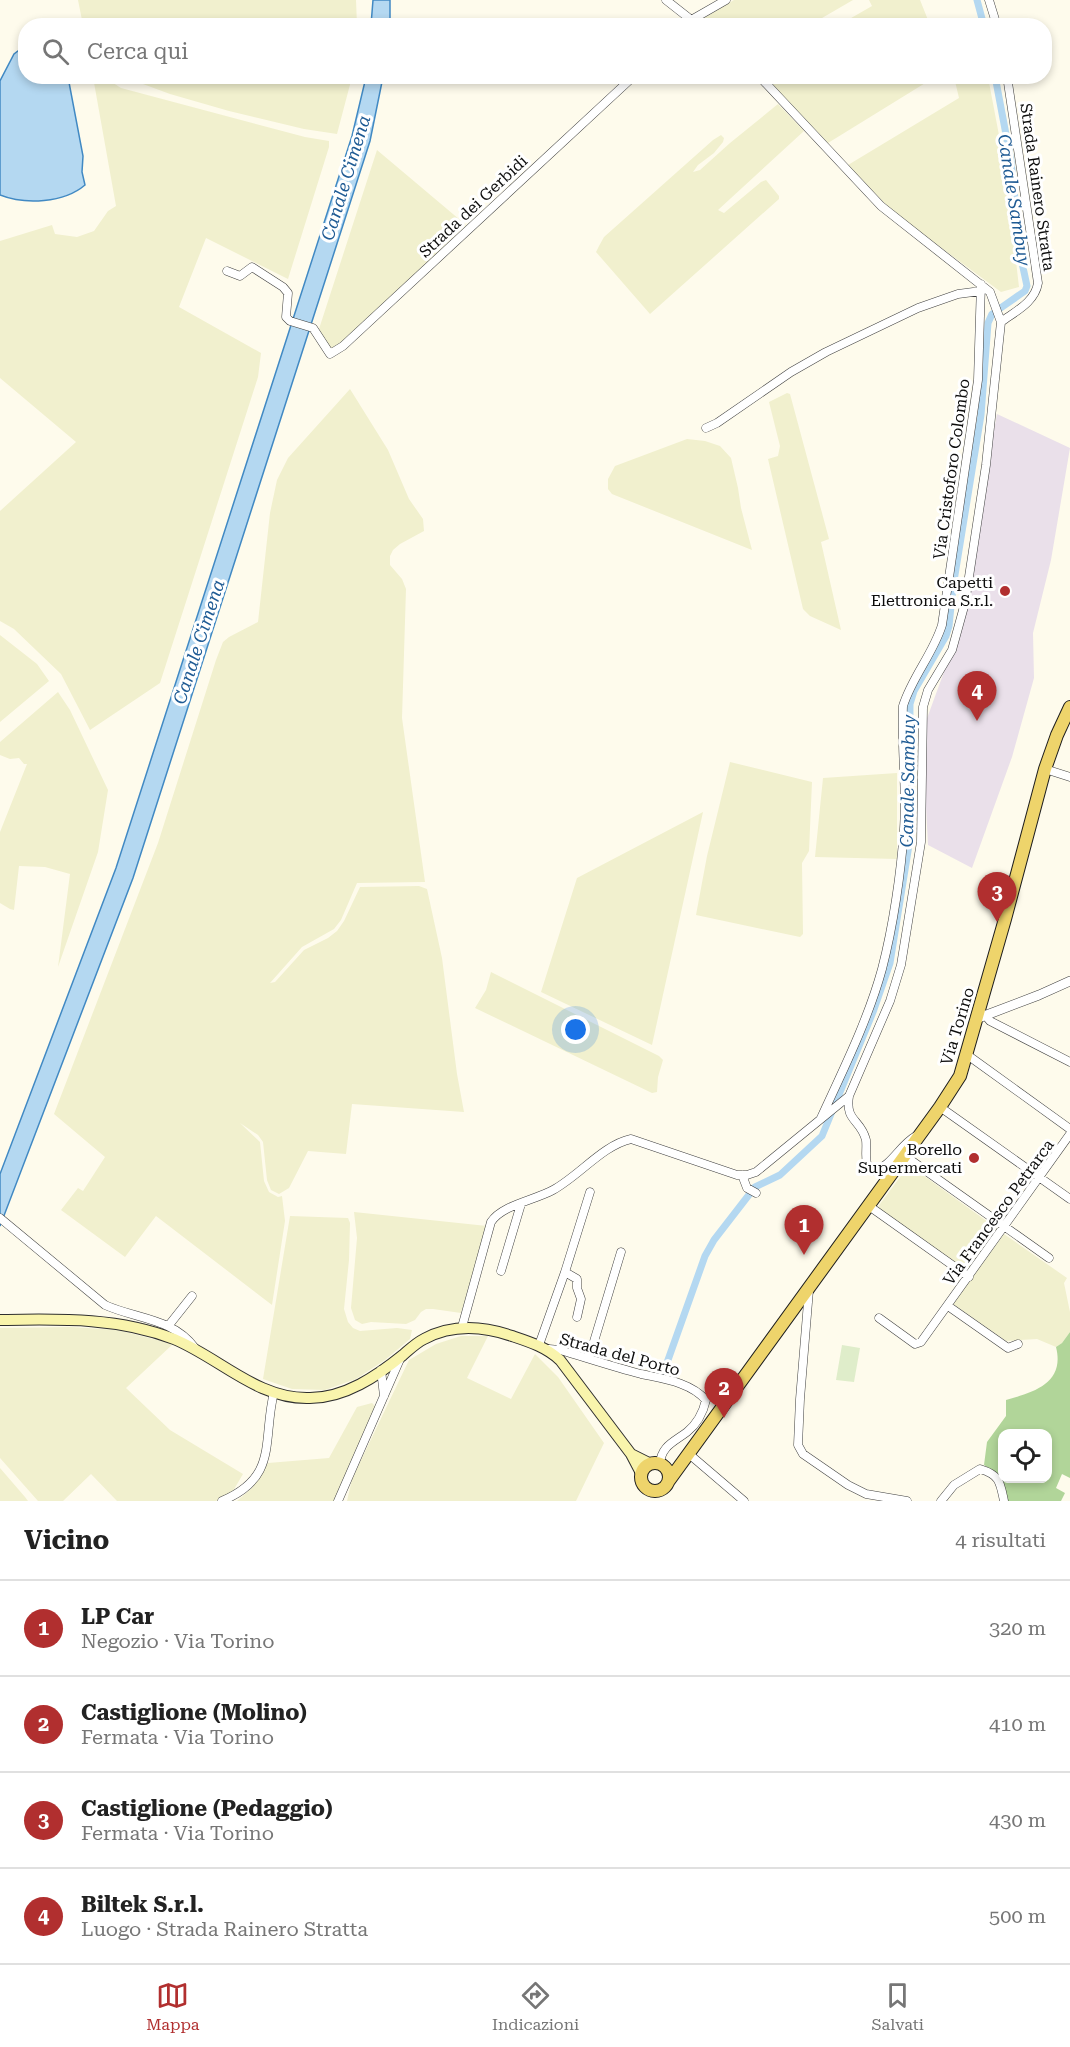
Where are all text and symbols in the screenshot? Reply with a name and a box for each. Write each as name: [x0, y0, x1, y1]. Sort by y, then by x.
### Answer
search box: [18, 18, 1052, 84]
icon: search: [39, 35, 72, 68]
text: Cerca qui: [87, 39, 188, 64]
street label: Strada Rainero Stratta: [1016, 102, 1059, 273]
water label: Canale Cimena: [317, 113, 375, 243]
water label: Canale Sambuy: [994, 133, 1035, 268]
street label: Strada dei Gerbidi: [415, 151, 531, 261]
street label: Via Cristoforo Colombo: [929, 377, 974, 561]
place label: Capetti Elettronica S.r.l.: [871, 573, 993, 610]
water label: Canale Cimena: [169, 577, 229, 707]
marker: Capetti Elettronica S.r.l.: [998, 584, 1012, 598]
pin: 4: [958, 672, 996, 721]
water label: Canale Sambuy: [896, 714, 919, 848]
pin: 3: [978, 872, 1016, 922]
street label: Via Torino: [937, 985, 978, 1067]
your location: [561, 1015, 590, 1044]
street label: Via Francesco Petrarca: [939, 1135, 1058, 1289]
place label: Borello Supermercati: [858, 1140, 962, 1177]
marker: Borello Supermercati: [967, 1151, 981, 1165]
pin: 1: [784, 1206, 824, 1255]
street label: Strada del Porto: [558, 1329, 682, 1380]
pin: 2: [704, 1368, 744, 1418]
map controls: [998, 1429, 1052, 1483]
button: locate: [998, 1429, 1052, 1483]
text: Vicino: [24, 1525, 109, 1555]
text: 4 risultati: [955, 1528, 1046, 1552]
text: LP Car: [81, 1604, 154, 1629]
text: 1: [38, 1616, 49, 1640]
text: 320 m: [989, 1616, 1046, 1640]
text: Negozio · Via Torino: [81, 1629, 274, 1653]
text: Castiglione (Molino): [81, 1700, 307, 1725]
text: 2: [38, 1712, 49, 1736]
text: 410 m: [989, 1712, 1046, 1736]
text: Fermata · Via Torino: [81, 1725, 274, 1749]
text: Castiglione (Pedaggio): [81, 1796, 333, 1821]
text: 3: [38, 1808, 49, 1832]
text: 430 m: [989, 1808, 1046, 1832]
text: Fermata · Via Torino: [81, 1821, 274, 1845]
text: Biltek S.r.l.: [81, 1892, 204, 1917]
text: 4: [38, 1904, 49, 1928]
text: 500 m: [989, 1904, 1046, 1928]
text: Luogo · Strada Rainero Stratta: [81, 1917, 368, 1941]
tab: Mappa: [146, 1979, 199, 2034]
tab: Indicazioni: [492, 1979, 579, 2034]
tab: Salvati: [872, 1979, 924, 2034]

